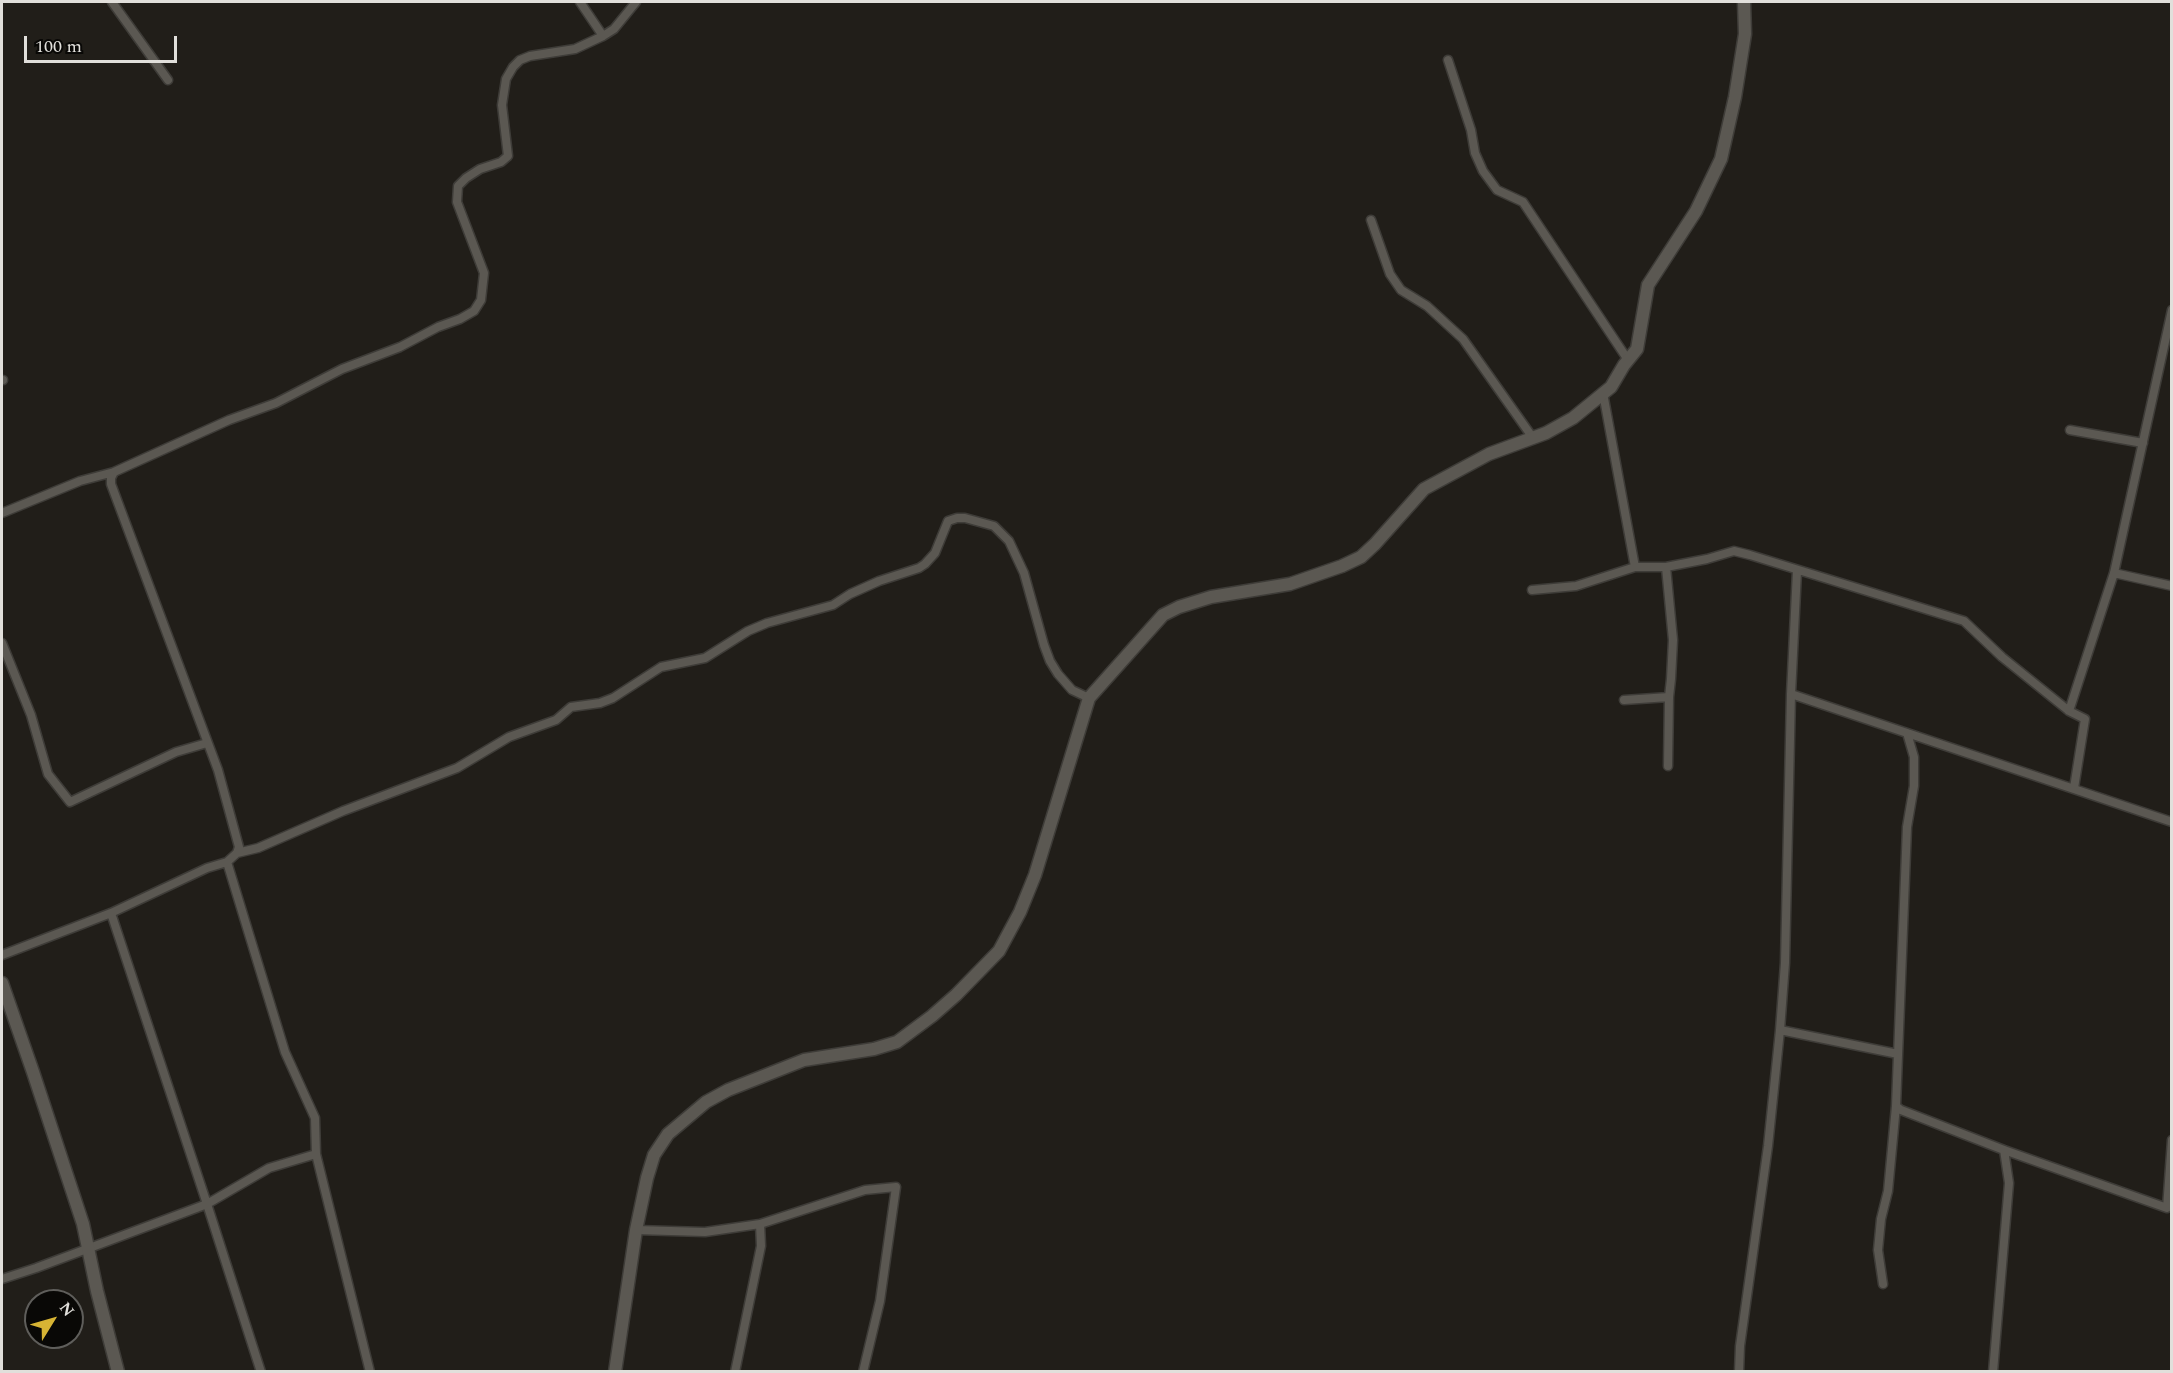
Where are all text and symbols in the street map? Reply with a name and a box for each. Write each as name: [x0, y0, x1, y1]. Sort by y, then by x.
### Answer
scale bar: [27, 24, 180, 62]
text: 100 m: [35, 33, 82, 60]
north arrow: [24, 1289, 84, 1349]
text: N: [53, 1297, 80, 1322]

